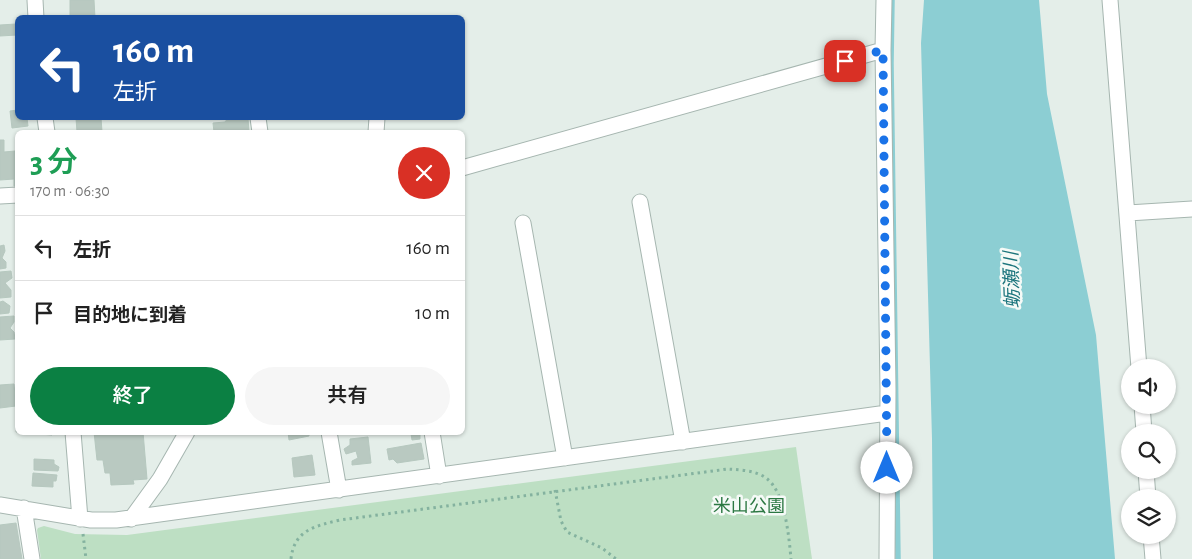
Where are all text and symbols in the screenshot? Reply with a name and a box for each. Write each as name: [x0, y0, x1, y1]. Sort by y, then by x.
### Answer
text: 160 m: [113, 34, 194, 69]
icon: left: [30, 35, 95, 100]
pin: [824, 40, 866, 82]
icon: arrive: [831, 47, 859, 75]
text: 左折: [113, 81, 157, 103]
button: close: [398, 147, 450, 199]
text: 3 分: [30, 148, 77, 178]
text: 170 m · 06:30: [30, 183, 110, 199]
icon: left: [30, 234, 58, 262]
text: 160 m: [406, 239, 450, 258]
text: 左折: [73, 241, 111, 260]
water label: 蛎瀬川: [1001, 249, 1023, 309]
icon: arrive: [30, 299, 58, 327]
text: 10 m: [415, 304, 450, 323]
text: 目的地に到着: [73, 306, 187, 325]
map controls: [1121, 359, 1176, 544]
button: sound: [1121, 359, 1176, 414]
button: 終了: [30, 367, 235, 425]
button: 共有: [245, 367, 450, 425]
button: search: [1121, 424, 1176, 479]
position arrow: [860, 441, 912, 493]
button: layers: [1121, 489, 1176, 544]
park label: 米山公園: [713, 497, 785, 516]

